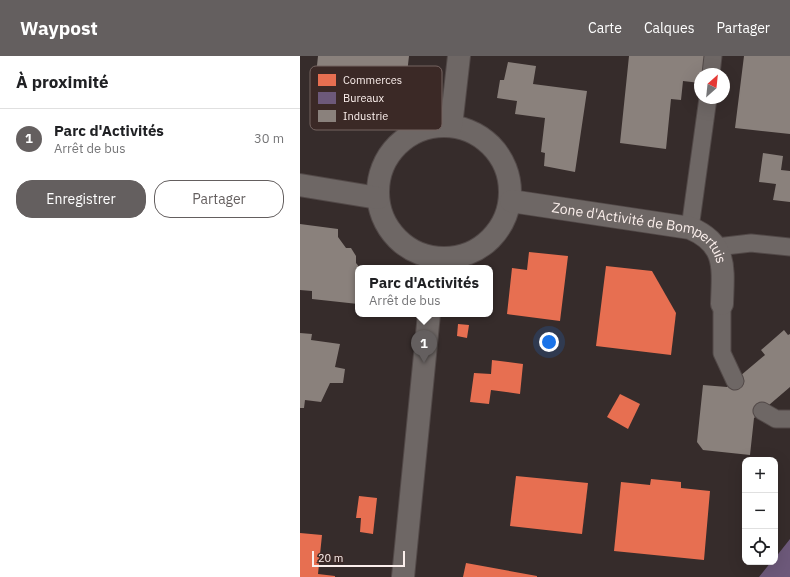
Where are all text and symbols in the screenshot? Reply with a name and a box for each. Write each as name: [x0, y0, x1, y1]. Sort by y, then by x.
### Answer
text: Waypost: [20, 16, 98, 40]
text: Carte: [588, 19, 622, 37]
text: Calques: [644, 19, 694, 37]
text: Partager: [716, 19, 770, 37]
legend: [310, 66, 442, 130]
north arrow: [694, 68, 730, 104]
text: À proximité: [16, 71, 109, 93]
text: Commerces: [343, 73, 402, 87]
text: Bureaux: [343, 91, 385, 105]
text: Industrie: [343, 109, 388, 123]
text: Parc d'Activités: [54, 121, 164, 140]
text: 1: [25, 130, 33, 147]
text: 30 m: [254, 130, 284, 147]
text: Arrêt de bus: [54, 140, 126, 157]
button: Enregistrer: [16, 180, 146, 218]
button: Partager: [154, 180, 284, 218]
street label: Zone d'Activité de Bompertuis: [551, 198, 730, 265]
popup: [355, 265, 493, 317]
text: Parc d'Activités: [369, 273, 479, 292]
text: Arrêt de bus: [369, 292, 441, 309]
pin: 1: [411, 330, 437, 363]
your location: [539, 332, 559, 352]
map controls: [742, 457, 778, 565]
button: +: [742, 457, 778, 493]
button: −: [742, 493, 778, 529]
button: locate: [742, 529, 778, 565]
scale bar: [312, 549, 405, 568]
text: 20 m: [318, 551, 343, 565]

